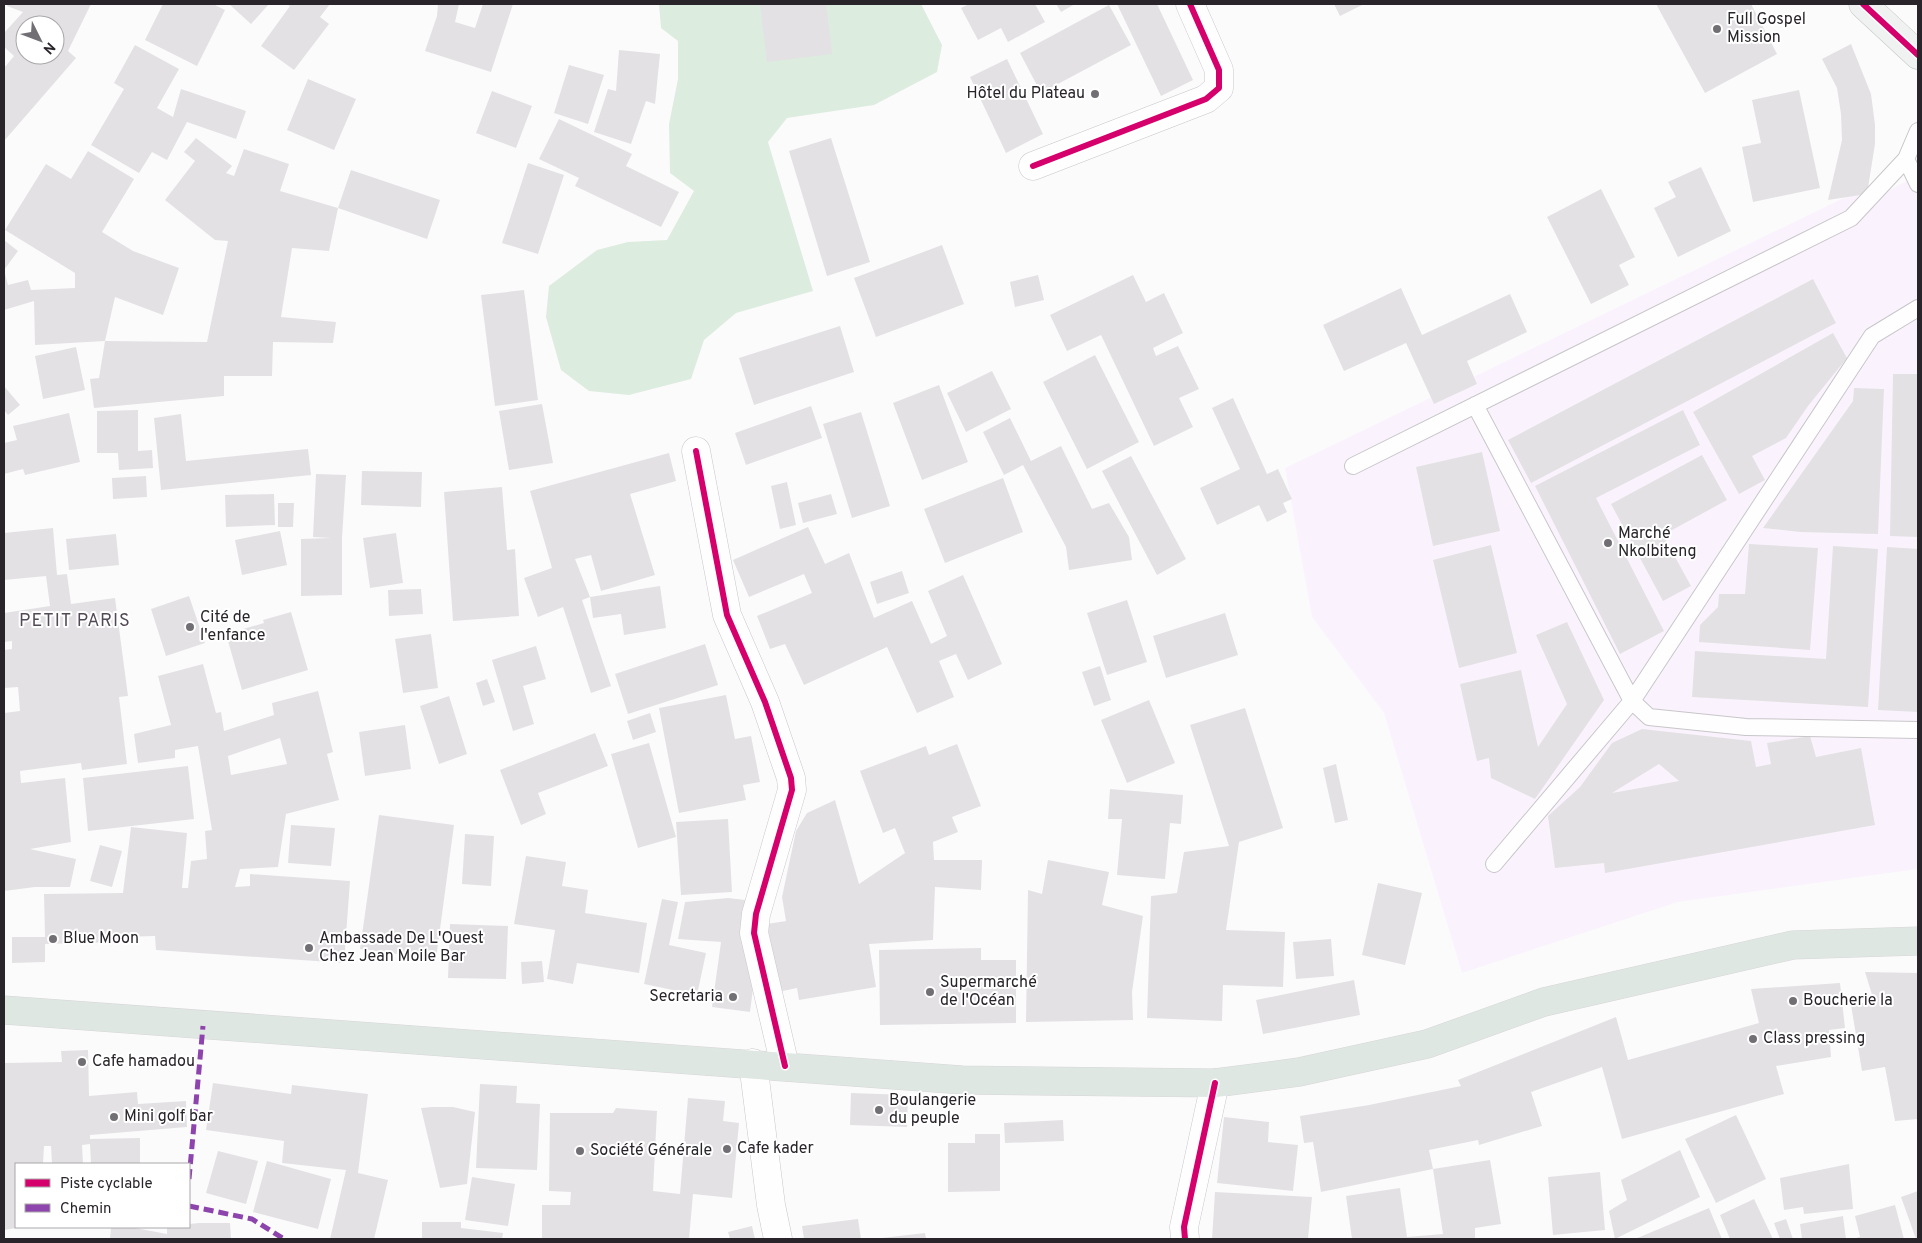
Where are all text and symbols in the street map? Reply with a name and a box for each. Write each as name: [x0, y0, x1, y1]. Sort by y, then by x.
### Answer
place label: Full Gospel Mission: [1727, 10, 1806, 48]
north arrow: [15, 15, 65, 65]
marker: Full Gospel Mission: [1711, 23, 1723, 35]
text: N: [39, 38, 58, 57]
place label: Hôtel du Plateau: [967, 84, 1085, 104]
marker: Hôtel du Plateau: [1089, 88, 1101, 100]
place label: Marché Nkolbiteng: [1618, 524, 1696, 562]
marker: Marché Nkolbiteng: [1602, 537, 1614, 549]
place label: Cité de l'enfance: [200, 608, 265, 646]
district label: PETIT PARIS: [19, 610, 131, 633]
marker: Cité de l'enfance: [184, 621, 196, 633]
place label: Blue Moon: [63, 929, 139, 949]
place label: Ambassade De L'Ouest Chez Jean Moile Bar: [319, 929, 484, 967]
marker: Blue Moon: [47, 933, 59, 945]
marker: Ambassade De L'Ouest Chez Jean Moile Bar: [303, 942, 315, 954]
place label: Supermarché de l'Océan: [940, 973, 1037, 1011]
marker: Supermarché de l'Océan: [924, 986, 936, 998]
place label: Secretaria: [649, 987, 723, 1007]
marker: Secretaria: [727, 991, 739, 1003]
place label: Boucherie la: [1803, 991, 1893, 1011]
marker: Boucherie la: [1787, 995, 1799, 1007]
place label: Class pressing: [1763, 1029, 1865, 1049]
marker: Class pressing: [1747, 1033, 1759, 1045]
place label: Cafe hamadou: [92, 1052, 195, 1072]
marker: Cafe hamadou: [76, 1056, 88, 1068]
place label: Boulangerie du peuple: [889, 1091, 976, 1129]
marker: Boulangerie du peuple: [873, 1104, 885, 1116]
place label: Mini golf bar: [124, 1107, 213, 1127]
marker: Mini golf bar: [108, 1111, 120, 1123]
place label: Cafe kader: [737, 1139, 814, 1159]
place label: Société Générale: [590, 1141, 712, 1161]
marker: Cafe kader: [721, 1143, 733, 1155]
marker: Société Générale: [574, 1145, 586, 1157]
legend: [15, 1163, 190, 1228]
text: Piste cyclable: [60, 1175, 153, 1194]
text: Chemin: [60, 1200, 112, 1219]

